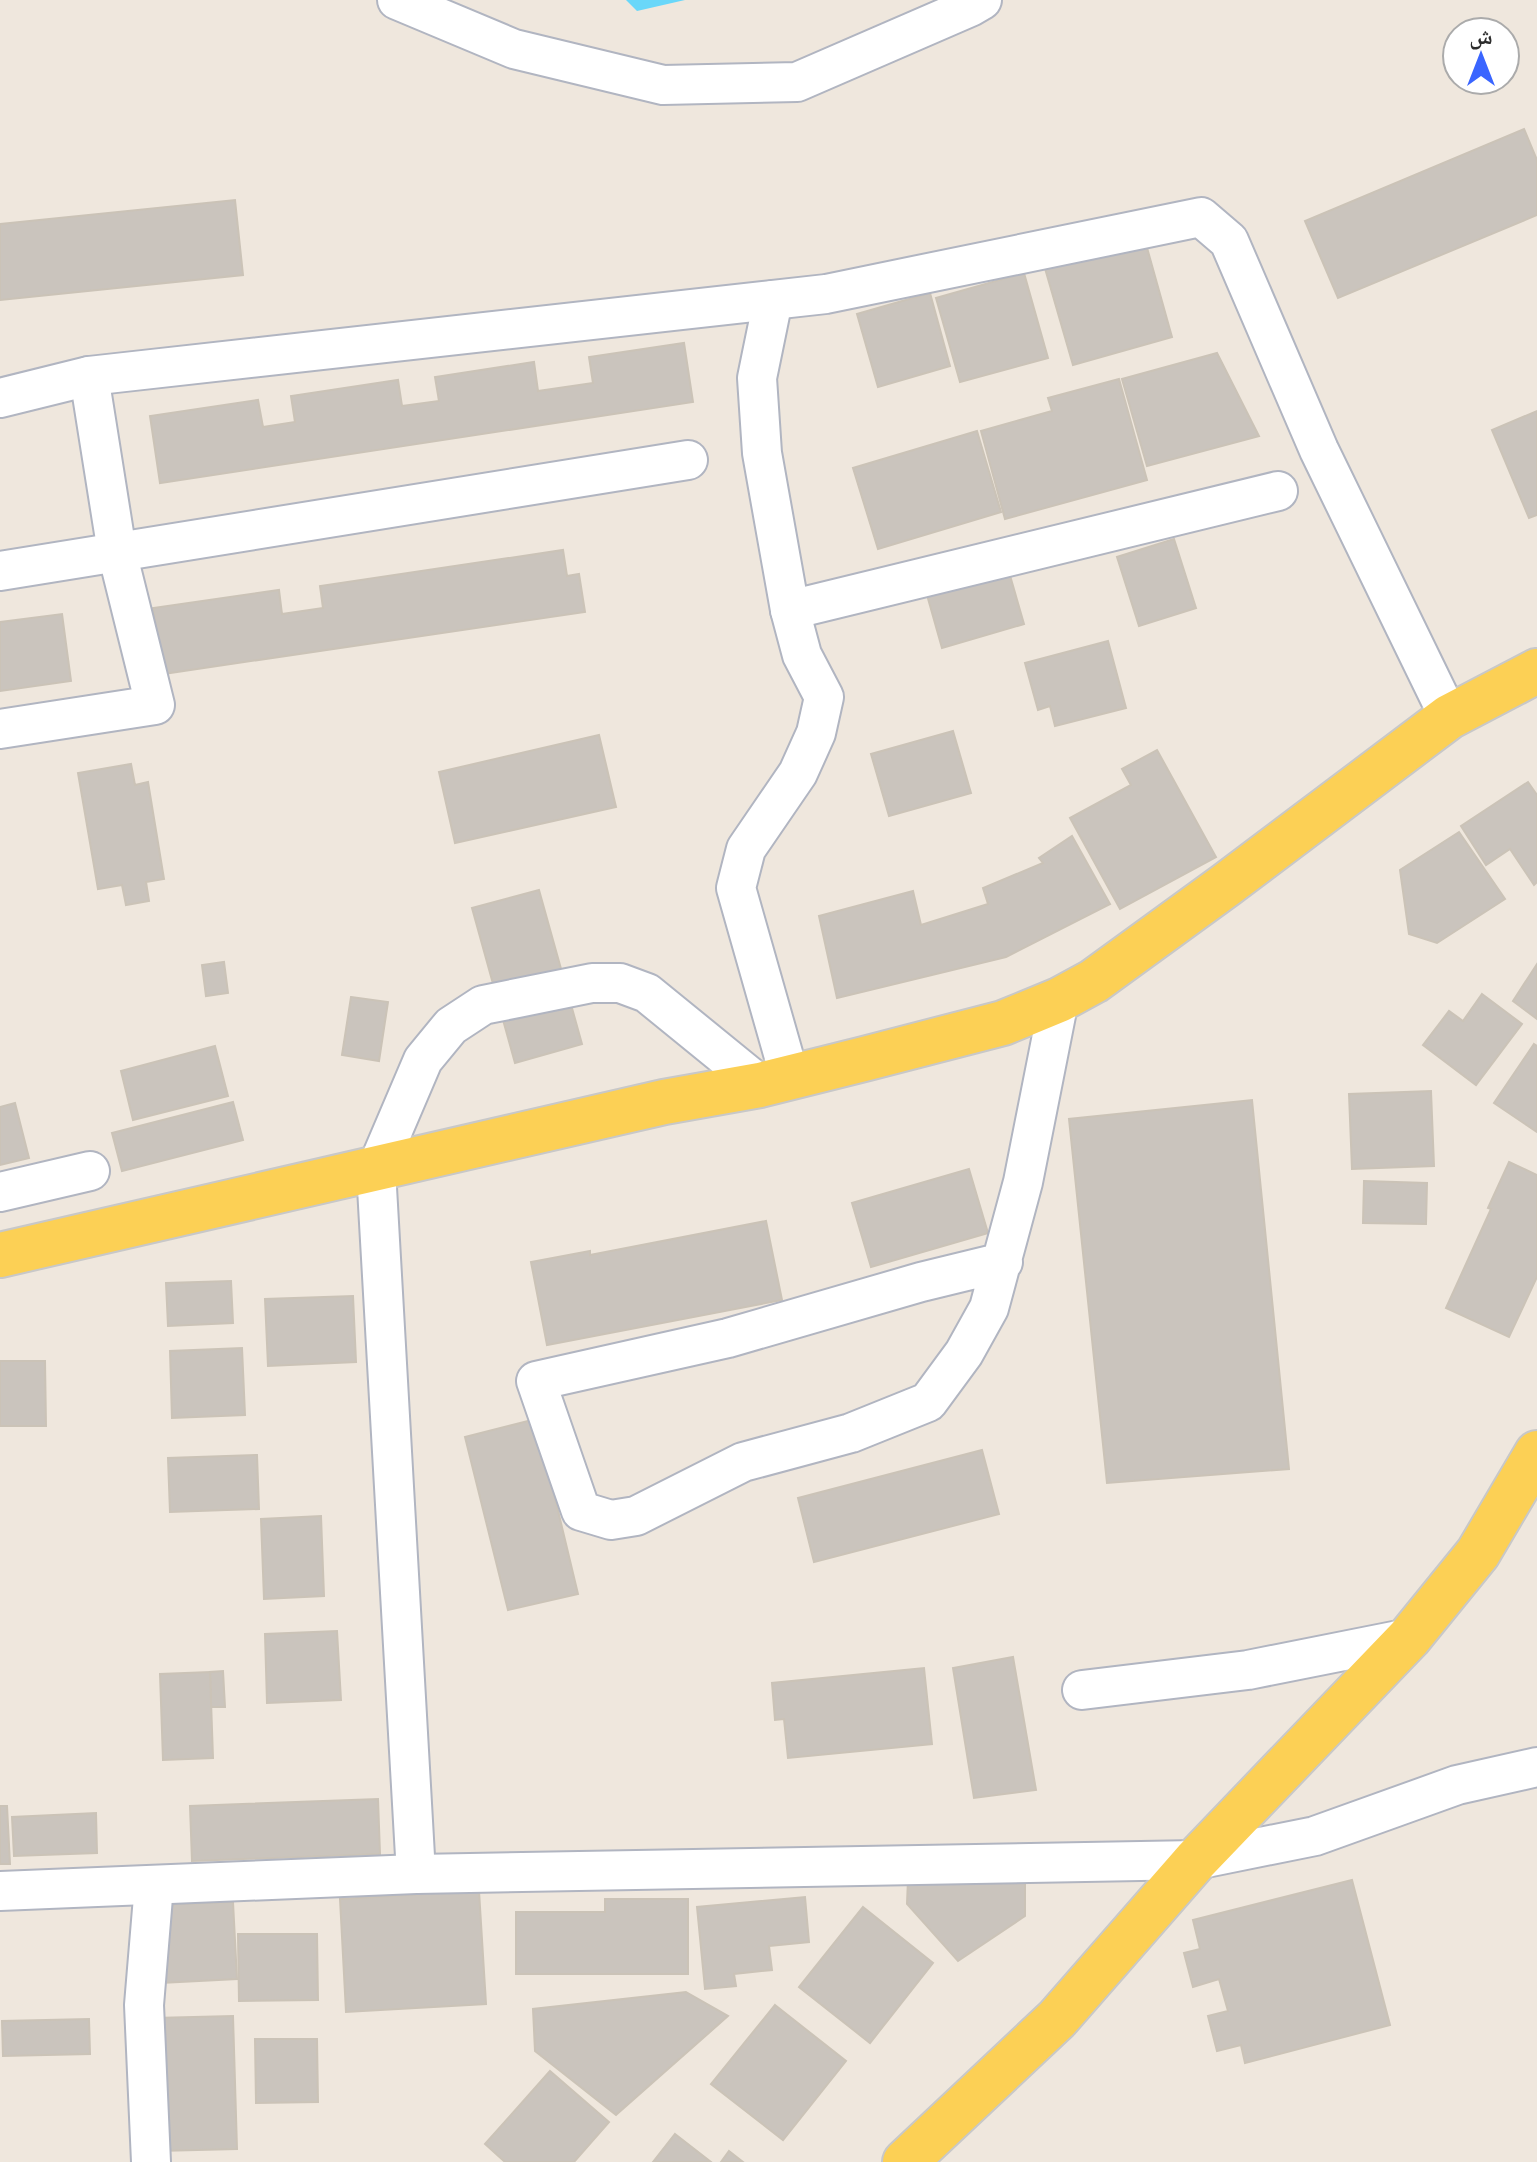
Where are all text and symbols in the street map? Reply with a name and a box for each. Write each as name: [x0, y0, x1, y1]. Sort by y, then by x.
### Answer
north arrow: [1441, 16, 1521, 96]
text: ش: [1469, 21, 1493, 51]

